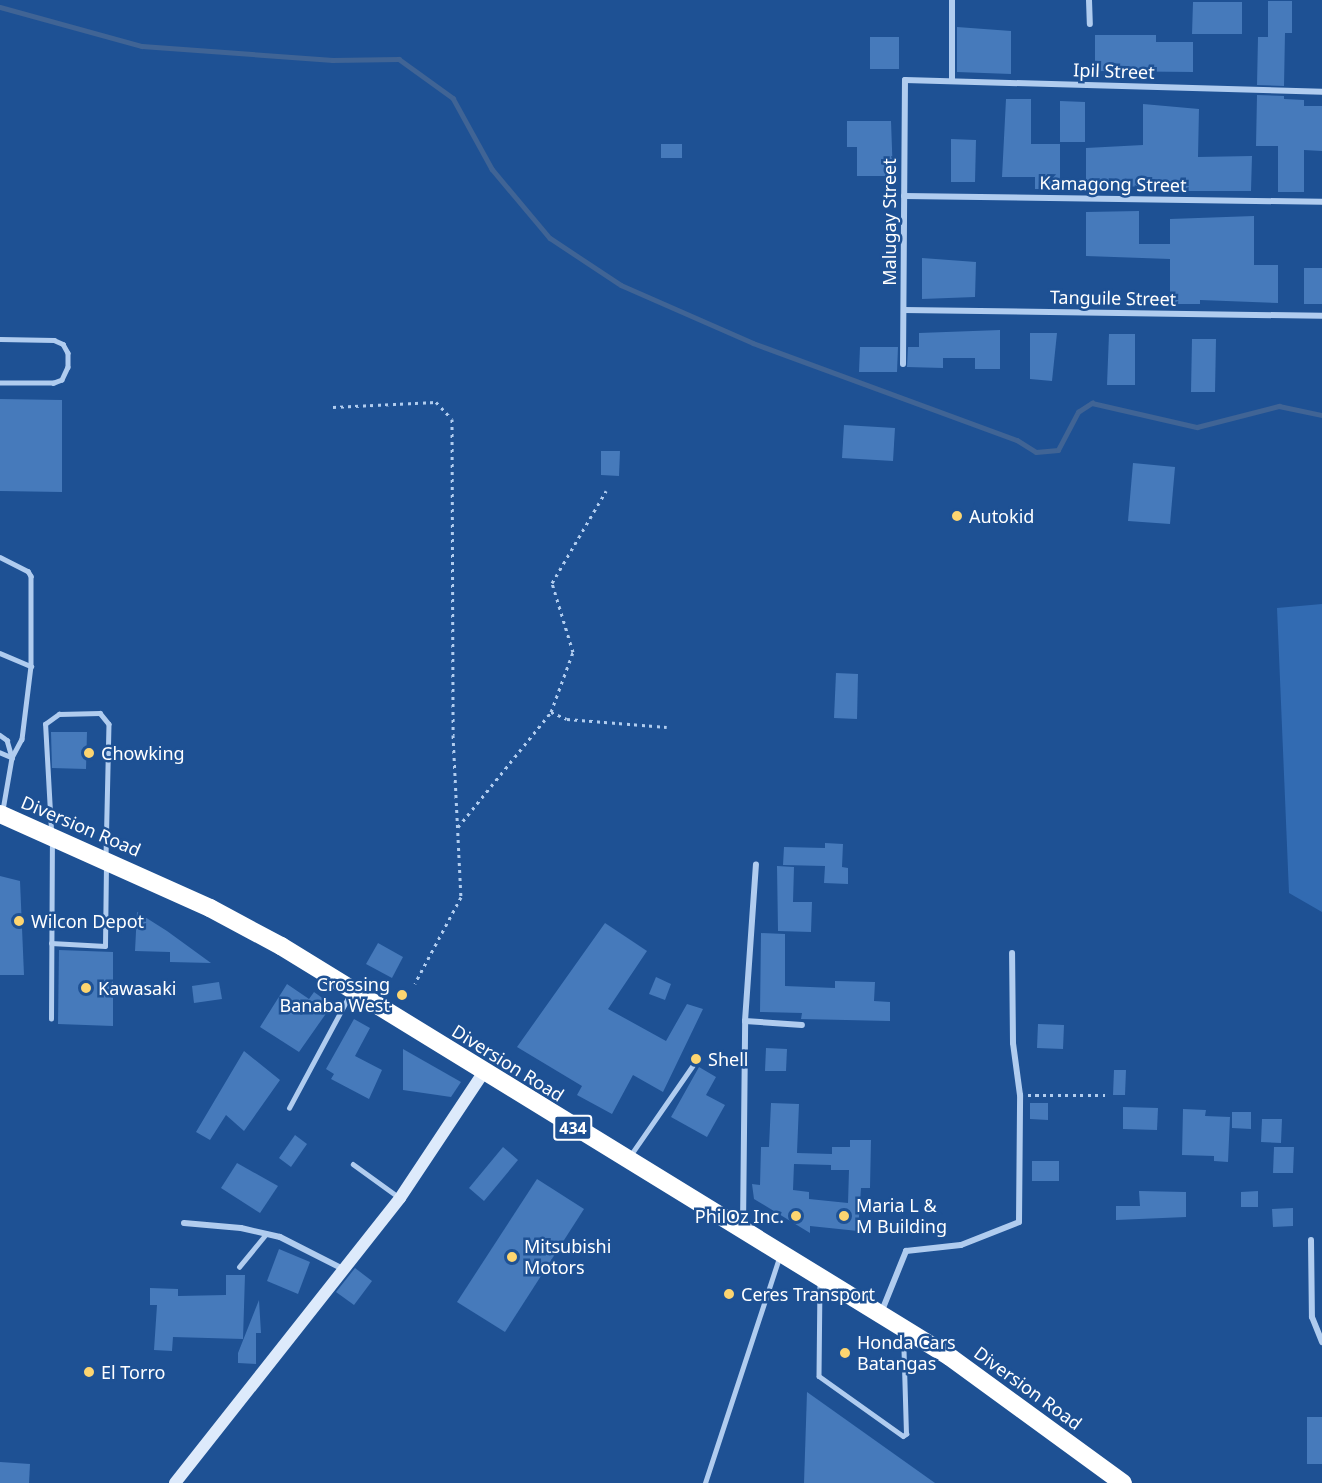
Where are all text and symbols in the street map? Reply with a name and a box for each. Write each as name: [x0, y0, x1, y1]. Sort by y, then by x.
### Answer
street label: Ipil Street: [1073, 59, 1155, 83]
street label: Malugay Street: [878, 158, 900, 286]
street label: Kamagong Street: [1039, 172, 1187, 196]
street label: Tanguile Street: [1050, 286, 1176, 310]
place label: Autokid: [969, 505, 1034, 527]
marker: Autokid: [950, 509, 964, 523]
place label: Chowking: [101, 742, 185, 764]
marker: Chowking: [82, 746, 96, 760]
street label: Diversion Road: [18, 791, 144, 861]
place label: Wilcon Depot: [31, 910, 144, 932]
marker: Wilcon Depot: [12, 914, 26, 928]
place label: Crossing Banaba West: [279, 974, 390, 1016]
place label: Kawasaki: [98, 977, 176, 999]
marker: Kawasaki: [79, 981, 93, 995]
marker: Crossing Banaba West: [395, 988, 409, 1002]
street label: Diversion Road: [448, 1020, 568, 1106]
place label: Shell: [708, 1048, 748, 1070]
marker: Shell: [689, 1052, 703, 1066]
road number: 434: [552, 1115, 594, 1141]
place label: Maria L & M Building: [856, 1195, 947, 1238]
place label: PhilOz Inc.: [695, 1205, 784, 1227]
marker: PhilOz Inc.: [789, 1209, 803, 1223]
marker: Maria L & M Building: [837, 1209, 851, 1223]
place label: Mitsubishi Motors: [524, 1236, 611, 1278]
marker: Mitsubishi Motors: [505, 1250, 519, 1264]
place label: Ceres Transport: [741, 1283, 875, 1305]
marker: Ceres Transport: [722, 1287, 736, 1301]
place label: Honda Cars Batangas: [857, 1332, 956, 1374]
street label: Diversion Road: [970, 1342, 1086, 1434]
marker: Honda Cars Batangas: [838, 1346, 852, 1360]
place label: El Torro: [101, 1361, 165, 1383]
marker: El Torro: [82, 1365, 96, 1379]

